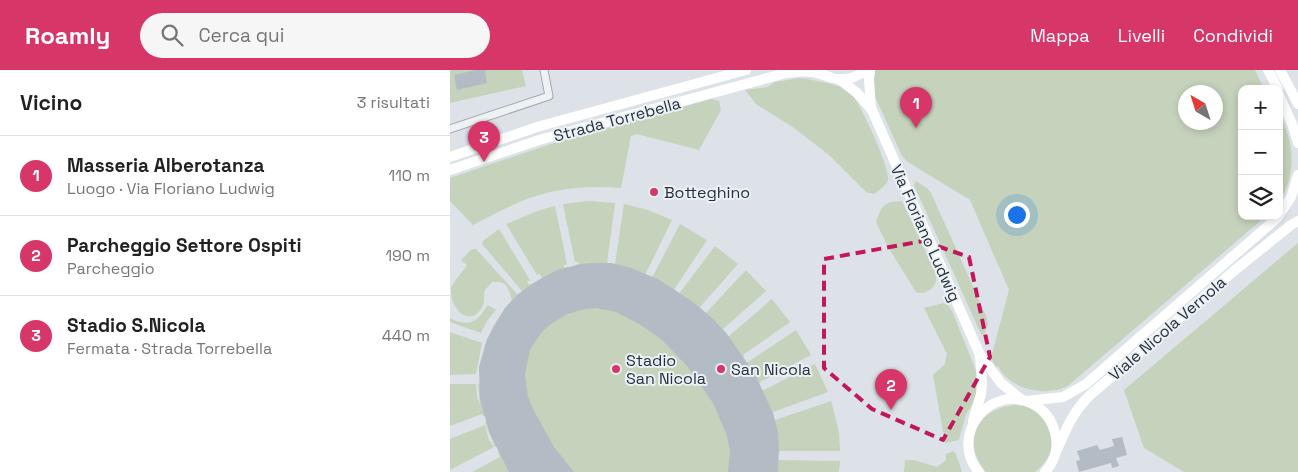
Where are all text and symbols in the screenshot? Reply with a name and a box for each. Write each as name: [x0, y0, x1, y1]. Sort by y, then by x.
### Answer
search box: [140, 13, 490, 58]
text: Roamly: [25, 20, 110, 51]
icon: search: [158, 21, 186, 49]
text: Cerca qui: [198, 23, 284, 48]
text: Mappa: [1030, 24, 1090, 47]
text: Livelli: [1118, 24, 1165, 47]
text: Condividi: [1193, 24, 1273, 47]
north arrow: [1178, 85, 1223, 130]
map controls: [1238, 85, 1283, 220]
button: +: [1238, 85, 1283, 130]
pin: 1: [900, 87, 932, 128]
text: Vicino: [20, 89, 82, 116]
text: 3 risultati: [357, 92, 430, 113]
street label: Strada Torrebella: [551, 92, 683, 147]
pin: 3: [468, 121, 500, 162]
button: −: [1238, 130, 1283, 175]
text: Masseria Alberotanza: [67, 153, 265, 178]
street label: Via Floriano Ludwig: [886, 161, 965, 305]
text: 1: [32, 165, 40, 186]
text: 110 m: [388, 165, 430, 186]
button: layers: [1238, 175, 1283, 220]
text: Luogo · Via Floriano Ludwig: [67, 178, 275, 199]
place label: Botteghino: [664, 182, 750, 203]
marker: Botteghino: [648, 186, 660, 198]
your location: [1004, 202, 1030, 228]
text: Parcheggio Settore Ospiti: [67, 233, 302, 258]
text: 2: [31, 245, 41, 266]
text: 190 m: [385, 245, 430, 266]
text: Parcheggio: [67, 258, 155, 279]
street label: Viale Nicola Vernola: [1104, 272, 1231, 385]
text: Stadio S.Nicola: [67, 313, 205, 338]
text: 3: [31, 325, 41, 346]
text: 440 m: [382, 325, 430, 346]
text: Fermata · Strada Torrebella: [67, 338, 272, 359]
place label: Stadio San Nicola: [626, 350, 706, 389]
place label: San Nicola: [731, 359, 811, 380]
marker: Stadio San Nicola: [610, 363, 622, 375]
marker: San Nicola: [715, 363, 727, 375]
pin: 2: [875, 369, 907, 410]

